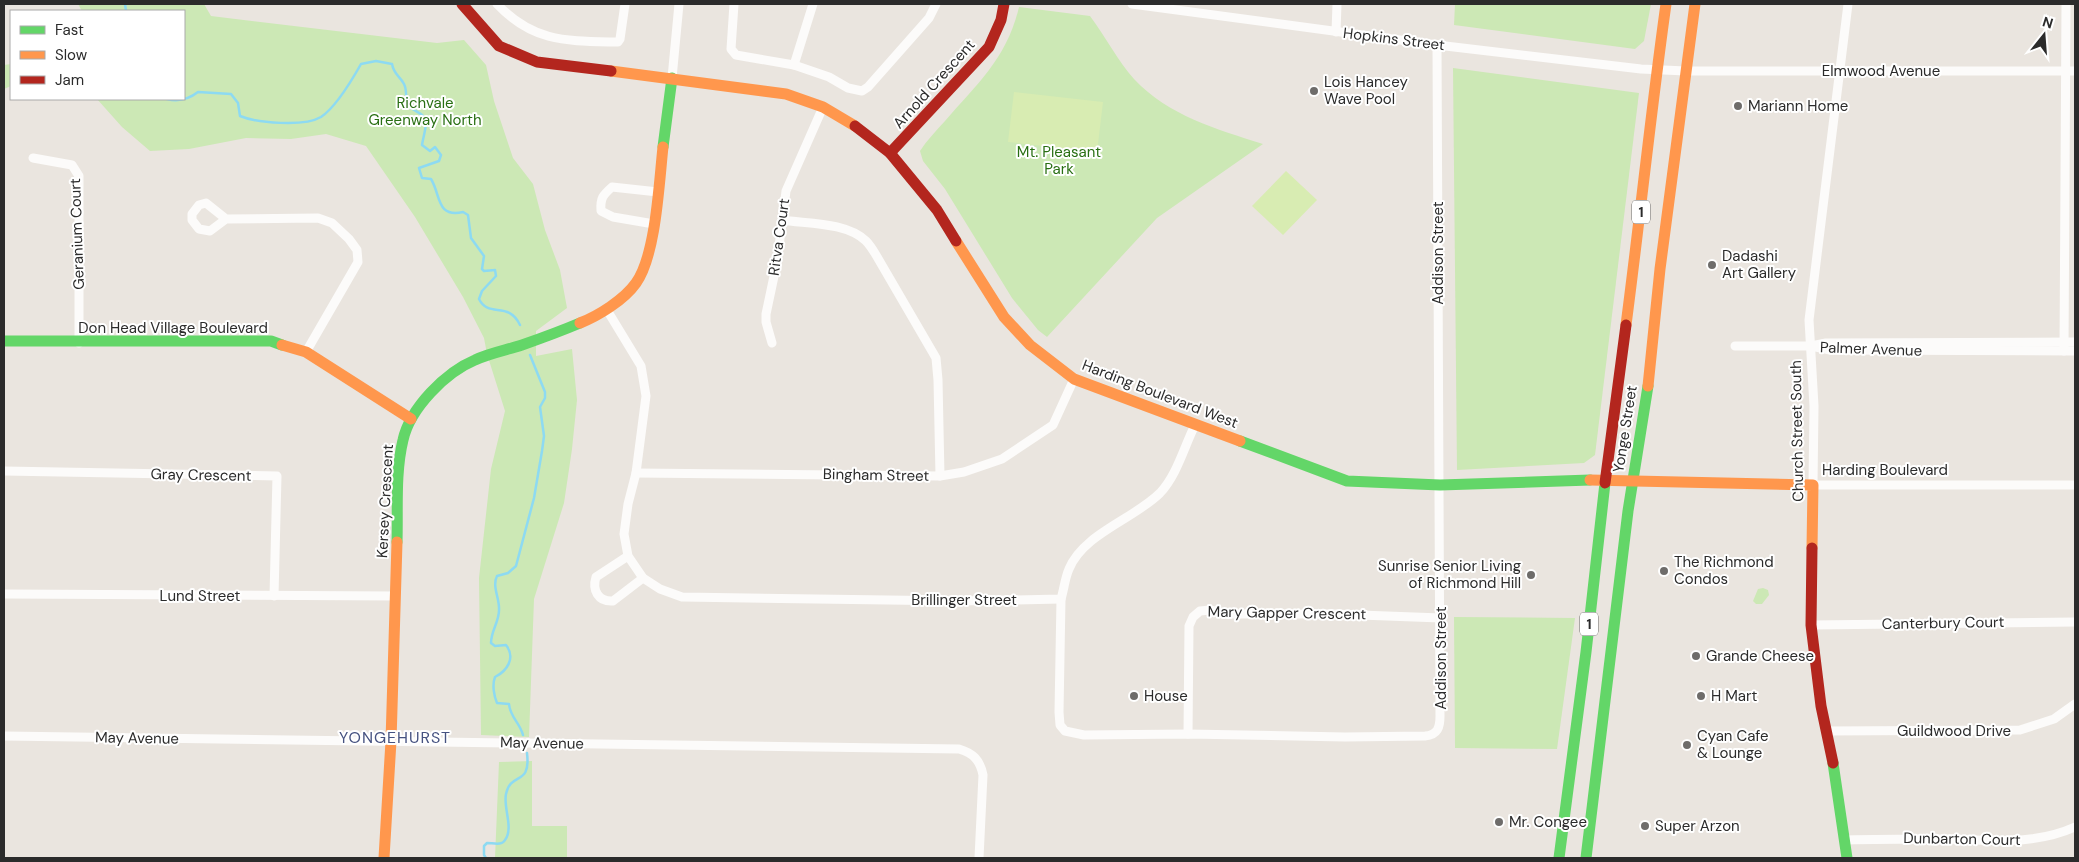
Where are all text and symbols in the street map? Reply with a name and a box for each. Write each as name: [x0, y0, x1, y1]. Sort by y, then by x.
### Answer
legend: [10, 10, 185, 100]
north arrow: [2019, 10, 2069, 60]
text: N: [2040, 12, 2055, 33]
text: Fast: [55, 20, 84, 40]
street label: Hopkins Street: [1342, 23, 1446, 55]
street label: Arnold Crescent: [889, 35, 979, 133]
text: Slow: [55, 45, 88, 65]
street label: Elmwood Avenue: [1822, 61, 1940, 81]
text: Jam: [55, 70, 84, 90]
place label: Lois Hancey Wave Pool: [1324, 72, 1408, 109]
marker: Lois Hancey Wave Pool: [1308, 85, 1320, 97]
park label: Richvale Greenway North: [368, 93, 482, 130]
place label: Mariann Home: [1748, 96, 1848, 116]
marker: Mariann Home: [1732, 100, 1744, 112]
park label: Mt. Pleasant Park: [1017, 142, 1101, 179]
street label: Geranium Court: [65, 178, 89, 290]
street label: Ritva Court: [764, 197, 794, 277]
road number: 1: [1632, 200, 1650, 223]
street label: Addison Street: [1428, 201, 1448, 305]
place label: Dadashi Art Gallery: [1722, 246, 1797, 283]
marker: Dadashi Art Gallery: [1706, 259, 1718, 271]
street label: Don Head Village Boulevard: [78, 318, 268, 338]
street label: Palmer Avenue: [1820, 337, 1922, 361]
street label: Harding Boulevard West: [1079, 355, 1241, 433]
street label: Church Street South: [1786, 360, 1808, 502]
street label: Yonge Street: [1608, 384, 1642, 474]
street label: Kersey Crescent: [372, 443, 398, 558]
street label: Harding Boulevard: [1822, 460, 1948, 480]
street label: Gray Crescent: [150, 464, 252, 486]
street label: Bingham Street: [823, 464, 929, 486]
place label: The Richmond Condos: [1674, 552, 1774, 589]
place label: Sunrise Senior Living of Richmond Hill: [1378, 556, 1521, 593]
marker: The Richmond Condos: [1658, 565, 1670, 577]
marker: Sunrise Senior Living of Richmond Hill: [1525, 569, 1537, 581]
street label: Lund Street: [159, 586, 241, 606]
street label: Brillinger Street: [911, 590, 1017, 610]
street label: Mary Gapper Crescent: [1207, 602, 1367, 624]
street label: Addison Street: [1431, 606, 1451, 710]
road number: 1: [1580, 612, 1598, 636]
street label: Canterbury Court: [1881, 612, 2005, 634]
place label: Grande Cheese: [1706, 646, 1814, 666]
marker: Grande Cheese: [1690, 650, 1702, 662]
place label: House: [1144, 686, 1188, 706]
place label: H Mart: [1711, 686, 1758, 706]
marker: House: [1128, 690, 1140, 702]
marker: H Mart: [1695, 690, 1707, 702]
street label: Guildwood Drive: [1897, 721, 2011, 741]
place label: Cyan Cafe & Lounge: [1697, 726, 1769, 763]
street label: May Avenue: [95, 727, 179, 749]
district label: YONGEHURST: [339, 727, 451, 748]
street label: May Avenue: [500, 732, 584, 754]
marker: Cyan Cafe & Lounge: [1681, 739, 1693, 751]
place label: Mr. Congee: [1509, 812, 1587, 832]
marker: Mr. Congee: [1493, 816, 1505, 828]
place label: Super Arzon: [1655, 816, 1740, 836]
marker: Super Arzon: [1639, 820, 1651, 832]
street label: Dunbarton Court: [1903, 828, 2021, 850]

